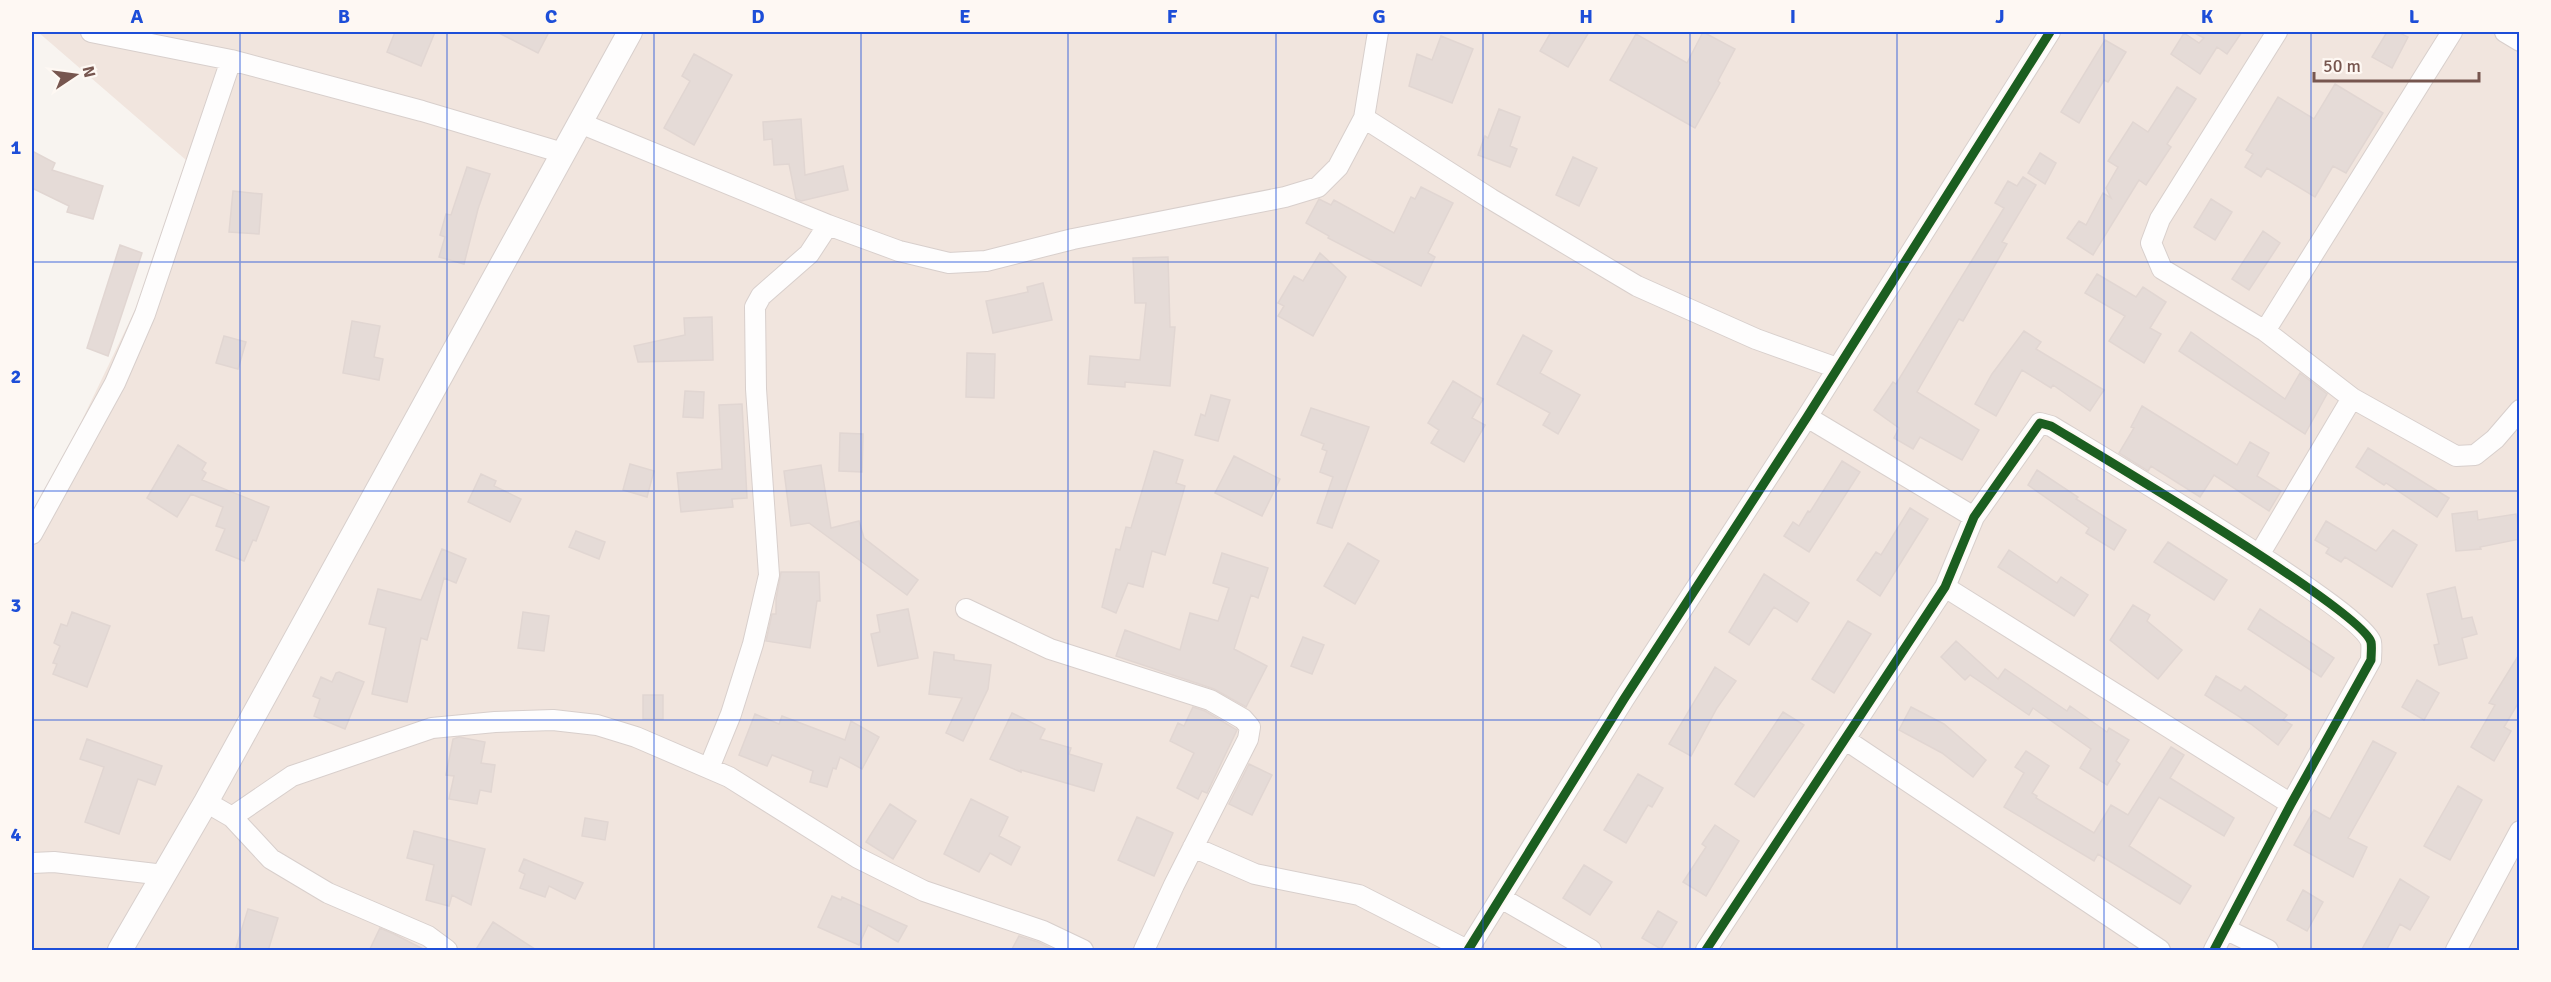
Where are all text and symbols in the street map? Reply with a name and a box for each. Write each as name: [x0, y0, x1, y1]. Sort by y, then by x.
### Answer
text: A: [131, 4, 144, 29]
text: B: [338, 4, 350, 29]
text: C: [545, 4, 557, 29]
text: D: [751, 4, 765, 29]
text: E: [959, 4, 971, 29]
text: F: [1167, 4, 1178, 29]
text: G: [1372, 4, 1386, 29]
text: H: [1579, 4, 1593, 29]
text: I: [1790, 4, 1796, 29]
text: J: [1995, 4, 2005, 29]
text: K: [2201, 4, 2214, 29]
text: L: [2409, 4, 2420, 29]
north arrow: [45, 45, 105, 105]
scale bar: [2314, 45, 2479, 83]
text: 50 m: [2323, 55, 2361, 77]
text: N: [78, 64, 100, 80]
text: 1: [11, 135, 22, 160]
text: 2: [11, 364, 21, 389]
text: 3: [11, 593, 21, 618]
text: 4: [11, 822, 22, 847]

